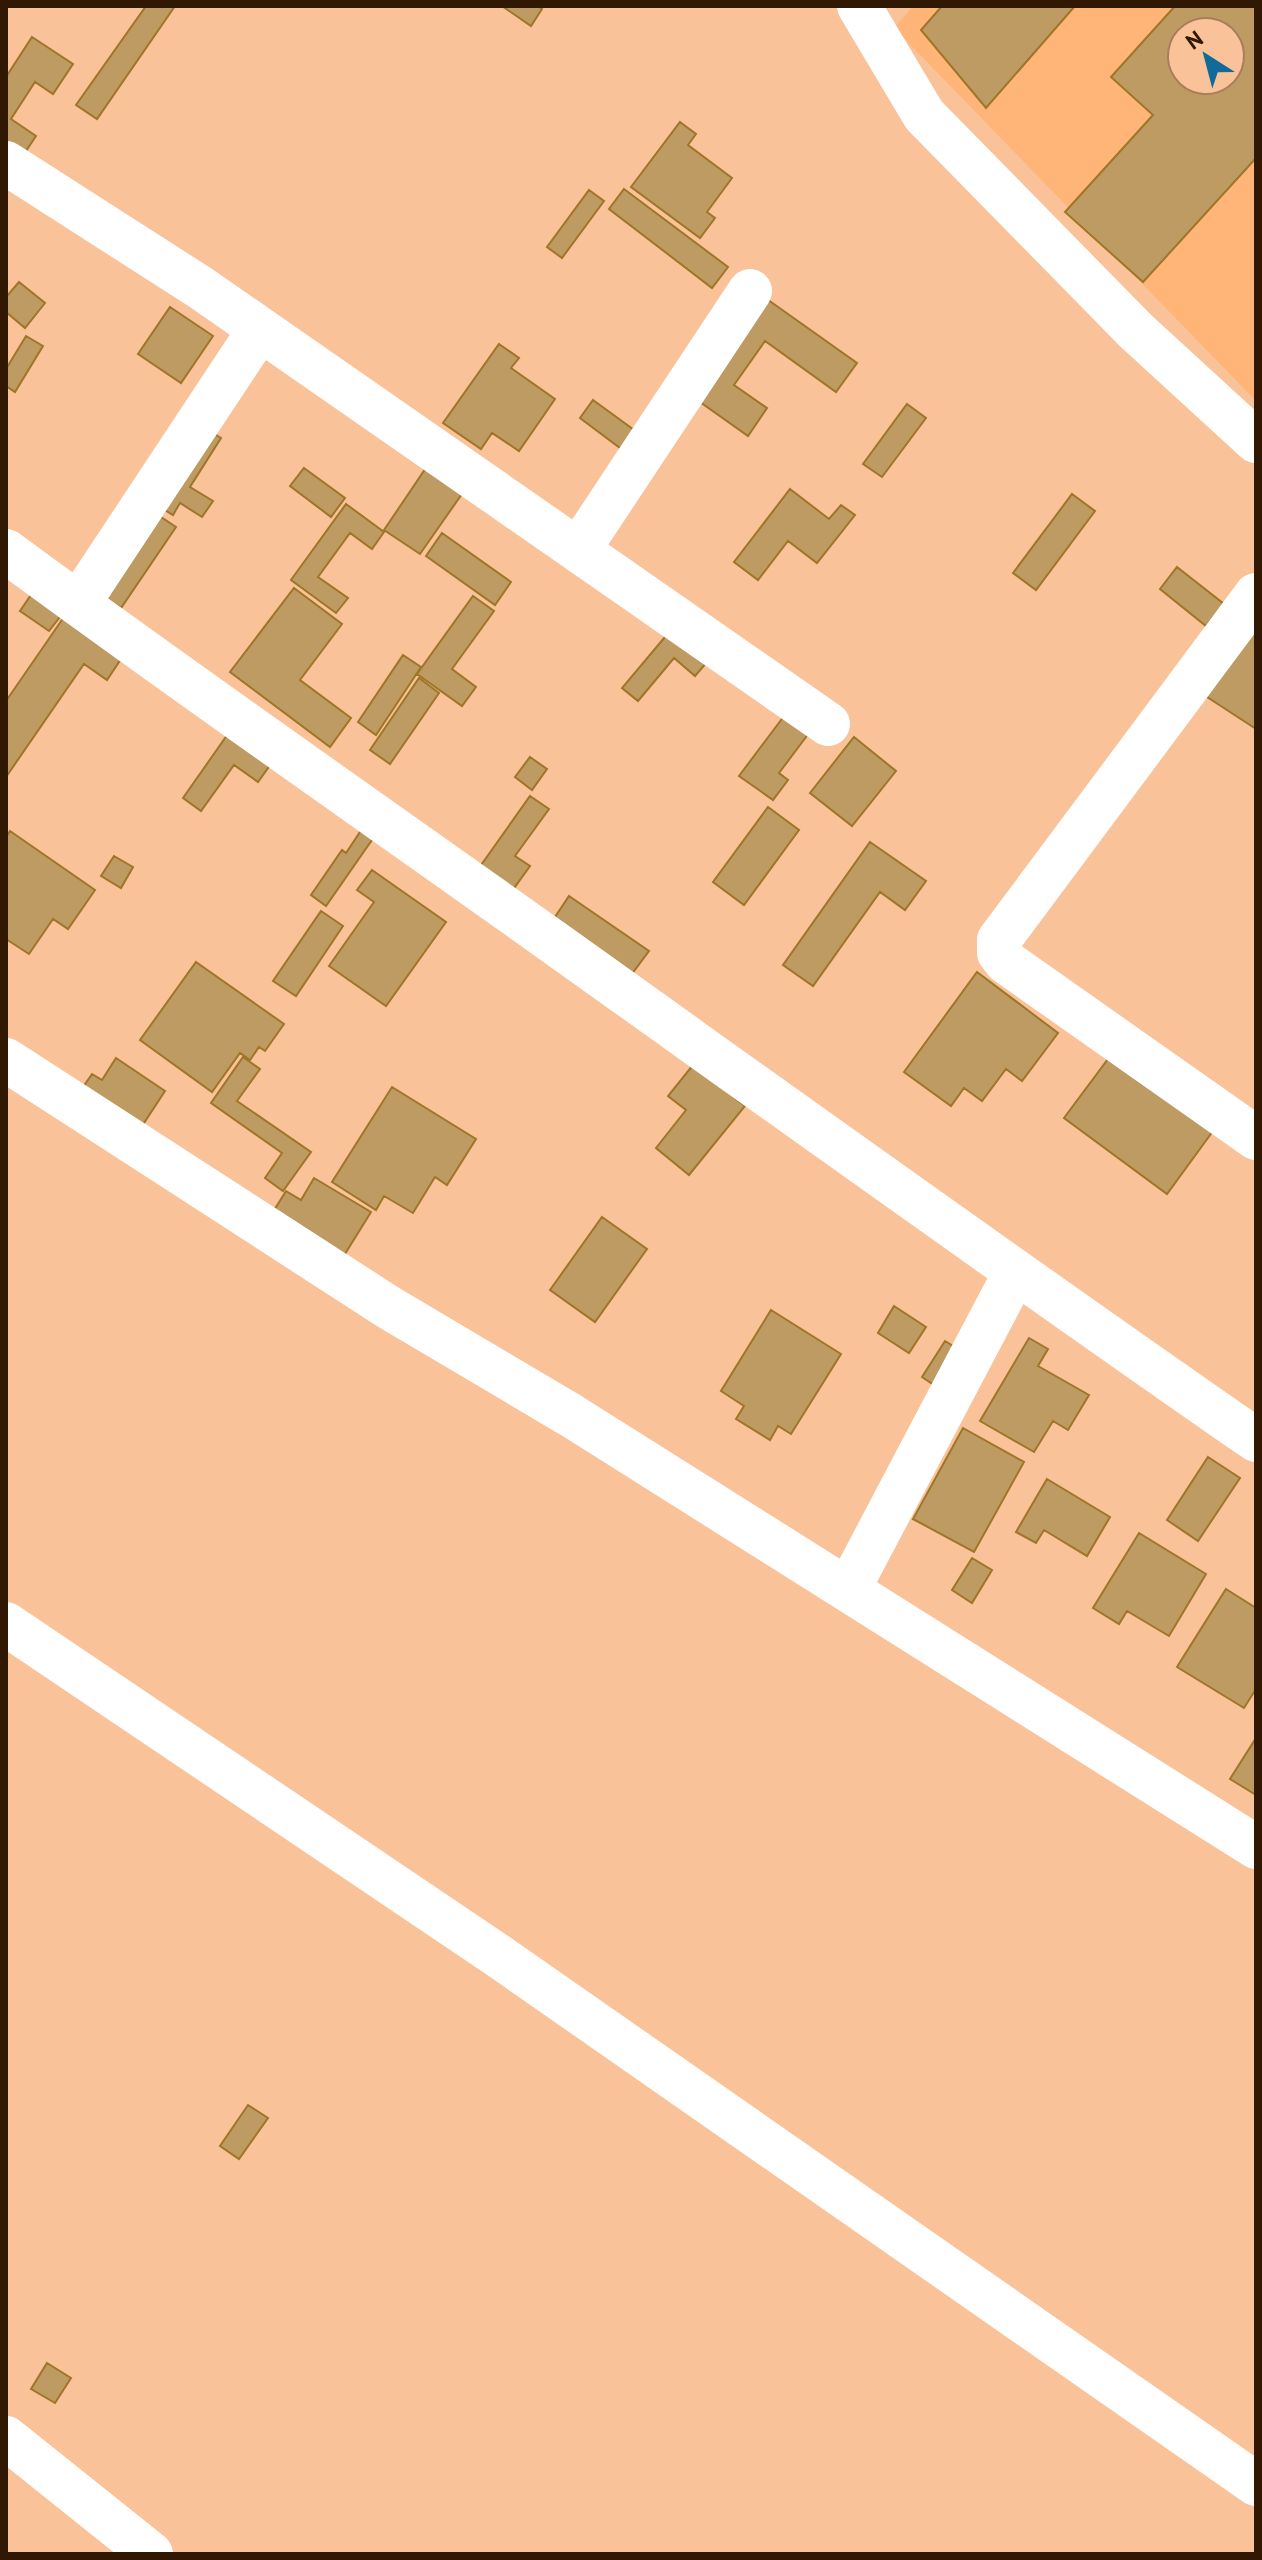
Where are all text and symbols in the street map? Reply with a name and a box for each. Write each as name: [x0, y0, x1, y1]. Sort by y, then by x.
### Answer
north arrow: [1166, 16, 1246, 96]
text: N: [1180, 24, 1208, 55]

